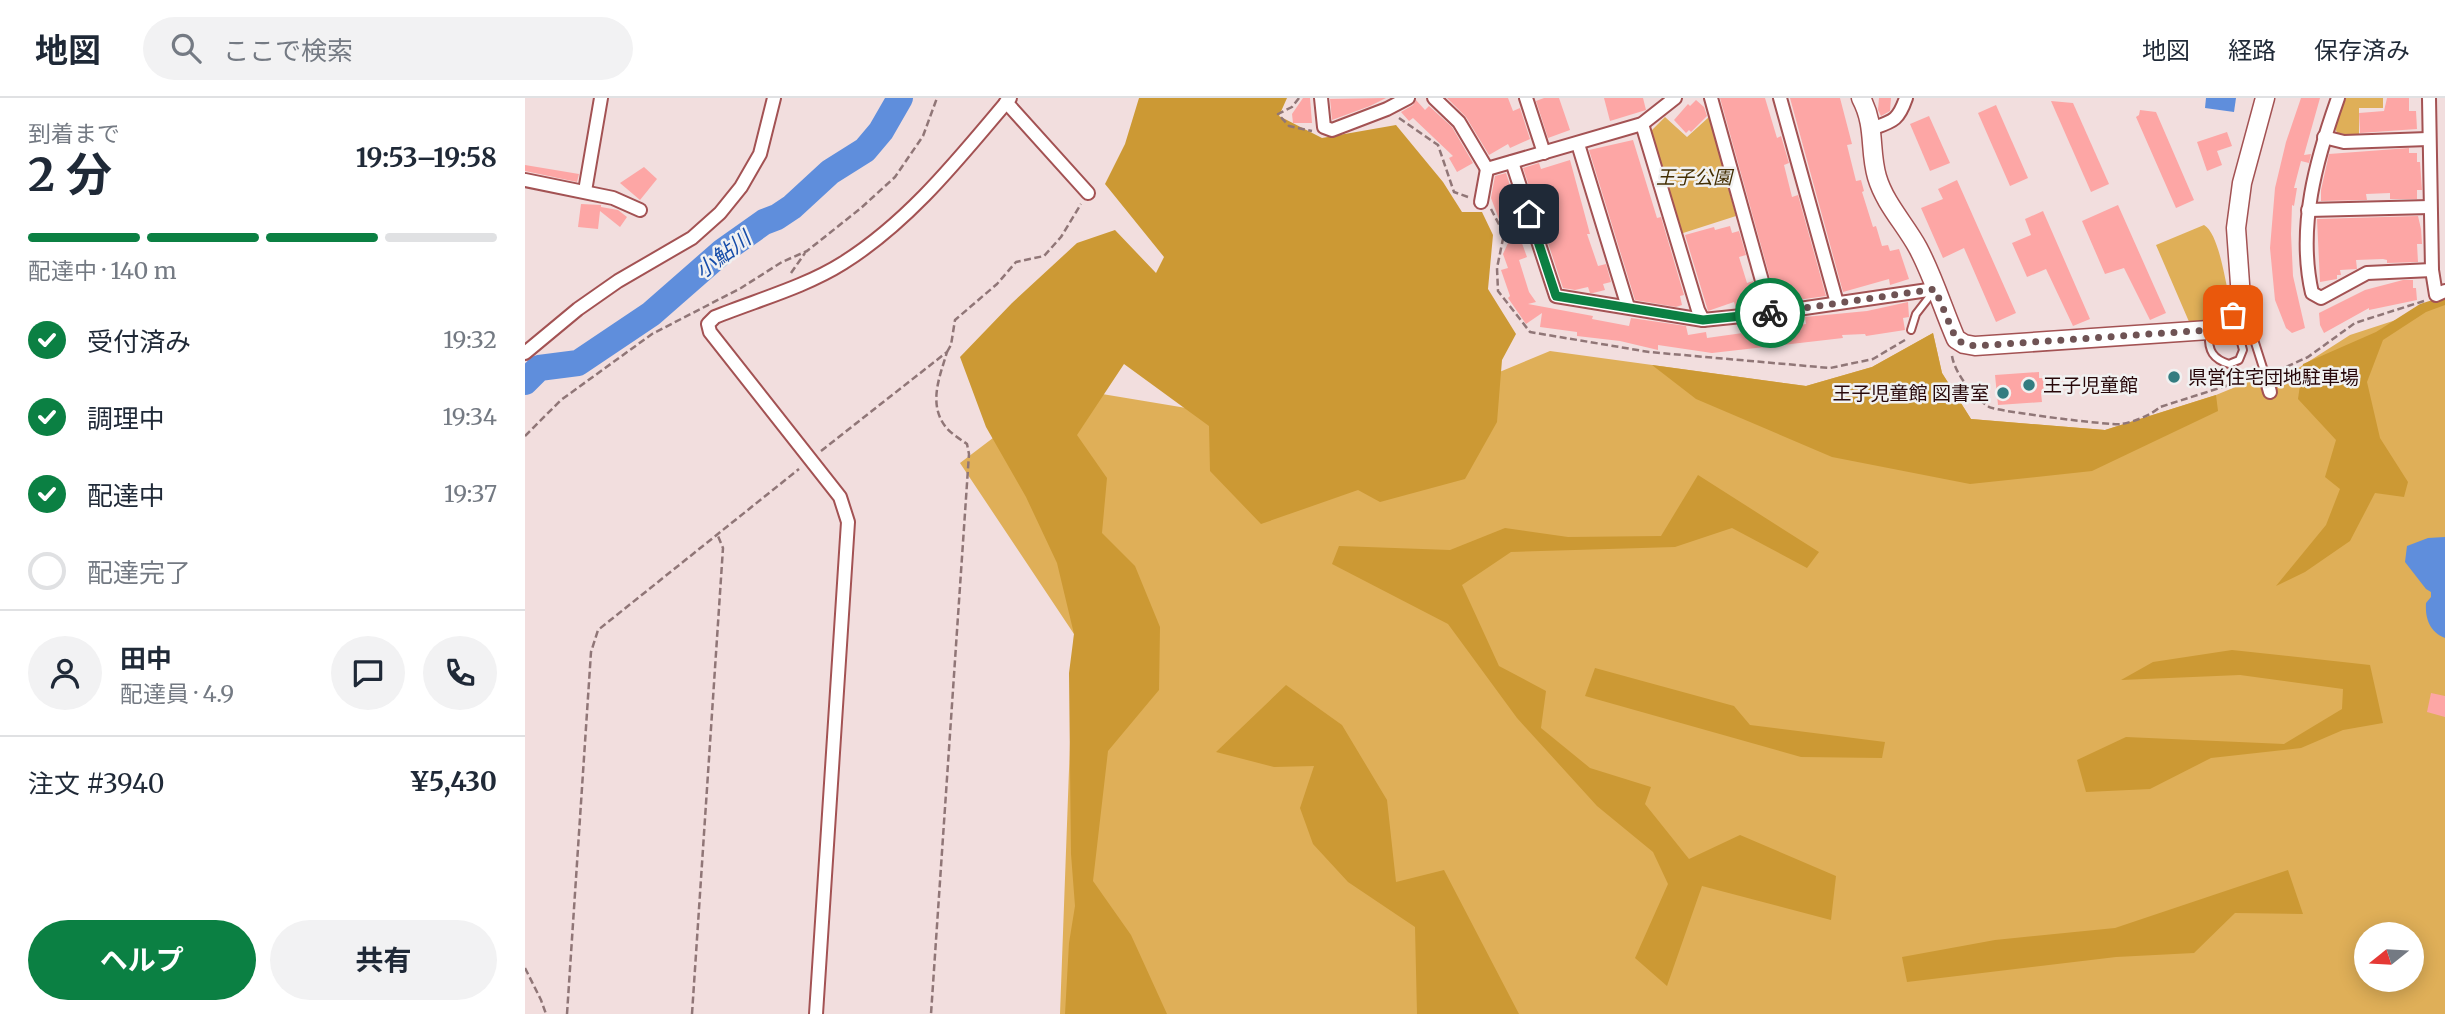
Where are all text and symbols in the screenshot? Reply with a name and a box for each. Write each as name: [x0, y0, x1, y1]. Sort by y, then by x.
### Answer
search box: [143, 17, 633, 80]
icon: search: [167, 29, 205, 67]
text: 地図: [35, 30, 101, 71]
text: ここで検索: [223, 34, 353, 67]
text: 地図: [2142, 35, 2190, 66]
text: 経路: [2228, 35, 2276, 66]
text: 保存済み: [2314, 35, 2410, 66]
text: 到着まで: [28, 119, 120, 148]
text: 19:53–19:58: [356, 141, 497, 174]
text: 2 分: [28, 146, 112, 204]
park label: 王子公園: [1656, 165, 1735, 189]
pin: [1499, 184, 1559, 244]
icon: home: [1510, 195, 1548, 233]
water label: 小鮎川: [689, 224, 758, 284]
text: 配達中 · 140 m: [28, 256, 177, 285]
courier: [1735, 278, 1805, 348]
pin: [2203, 285, 2263, 345]
icon: bike: [1751, 294, 1789, 332]
icon: bag: [2214, 296, 2252, 334]
icon: check: [28, 321, 66, 359]
text: 受付済み: [87, 325, 191, 358]
text: 19:32: [443, 325, 497, 354]
place label: 県営住宅団地駐車場: [2188, 365, 2359, 389]
marker: 県営住宅団地駐車場: [2166, 369, 2182, 385]
place label: 王子児童館: [2043, 373, 2138, 397]
marker: 王子児童館: [2021, 377, 2037, 393]
place label: 王子児童館 図書室: [1832, 381, 1989, 405]
marker: 王子児童館 図書室: [1995, 385, 2011, 401]
icon: check: [28, 398, 66, 436]
text: 調理中: [87, 402, 165, 435]
text: 19:34: [442, 402, 497, 431]
icon: check: [28, 475, 66, 513]
text: 配達中: [87, 479, 165, 512]
text: 19:37: [444, 479, 497, 508]
text: 配達完了: [87, 556, 191, 589]
button: person: [28, 636, 102, 710]
button: chat: [331, 636, 405, 710]
button: phone: [423, 636, 497, 710]
text: 田中: [120, 642, 172, 675]
text: 配達員 · 4.9: [120, 679, 234, 708]
text: ¥5,430: [409, 765, 497, 798]
text: 注文 #3940: [28, 767, 165, 800]
button: ヘルプ: [28, 920, 256, 1000]
button: 共有: [270, 920, 497, 1000]
north arrow: [2354, 922, 2424, 992]
map controls: [2354, 922, 2424, 992]

